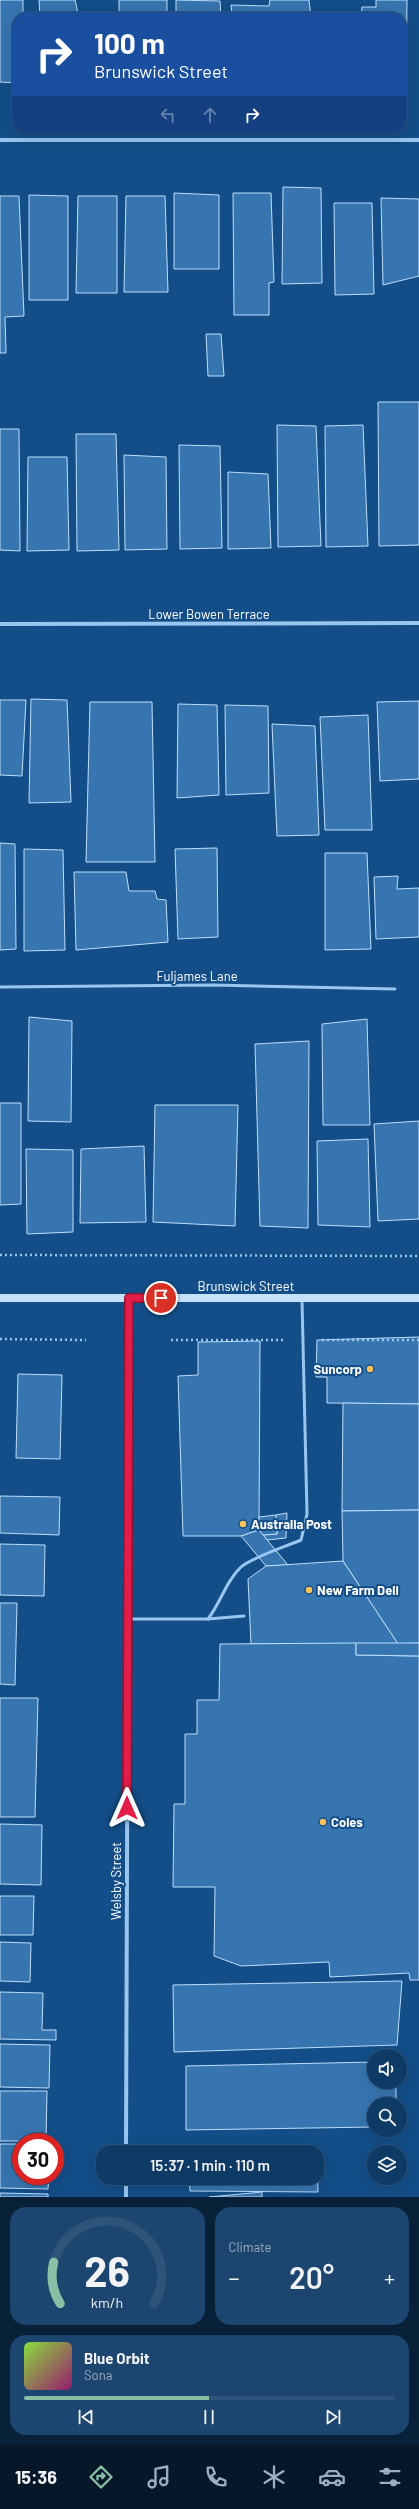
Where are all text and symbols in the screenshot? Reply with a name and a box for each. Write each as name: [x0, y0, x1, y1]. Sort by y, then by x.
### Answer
text: 100 m: [94, 26, 165, 60]
icon: right: [28, 28, 80, 80]
text: Brunswick Street: [94, 60, 228, 82]
icon: left: [157, 104, 179, 126]
icon: ahead: [199, 104, 221, 126]
icon: right: [241, 104, 263, 126]
street label: Lower Bowen Terrace: [148, 606, 270, 622]
street label: Fuljames Lane: [156, 968, 238, 984]
street label: Brunswick Street: [198, 1278, 294, 1294]
pin: [144, 1281, 178, 1315]
icon: arrive: [150, 1287, 172, 1309]
place label: Suncorp: [314, 1361, 362, 1377]
marker: Suncorp: [365, 1364, 375, 1374]
place label: Australia Post: [251, 1516, 332, 1532]
marker: Australia Post: [238, 1519, 248, 1529]
place label: New Farm Deli: [317, 1582, 399, 1598]
marker: New Farm Deli: [304, 1585, 314, 1595]
position arrow: [106, 1787, 148, 1829]
place label: Coles: [331, 1814, 363, 1830]
marker: Coles: [318, 1817, 328, 1827]
street label: Welsby Street: [108, 1842, 124, 1920]
map controls: [367, 2049, 407, 2185]
button: sound: [367, 2049, 407, 2089]
button: search: [367, 2097, 407, 2137]
speed limit sign: 30: [12, 2133, 64, 2185]
button: layers: [367, 2145, 407, 2185]
text: 15:37 · 1 min · 110 m: [150, 2156, 270, 2174]
text: Climate: [229, 2239, 272, 2255]
text: 26: [84, 2245, 130, 2295]
text: 20°: [289, 2259, 334, 2295]
text: −: [229, 2264, 240, 2290]
text: +: [384, 2264, 395, 2290]
text: km/h: [91, 2294, 123, 2311]
text: Blue Orbit: [84, 2349, 149, 2367]
text: Sona: [84, 2367, 112, 2383]
icon: previous: [75, 2406, 97, 2428]
icon: pause: [198, 2406, 220, 2428]
icon: next: [322, 2406, 344, 2428]
icon: directions: [87, 2463, 115, 2491]
icon: music: [145, 2463, 173, 2491]
icon: phone: [202, 2463, 230, 2491]
icon: climate: [260, 2463, 288, 2491]
icon: car: [318, 2463, 346, 2491]
icon: filters: [376, 2463, 404, 2491]
text: 15:36: [15, 2466, 57, 2488]

